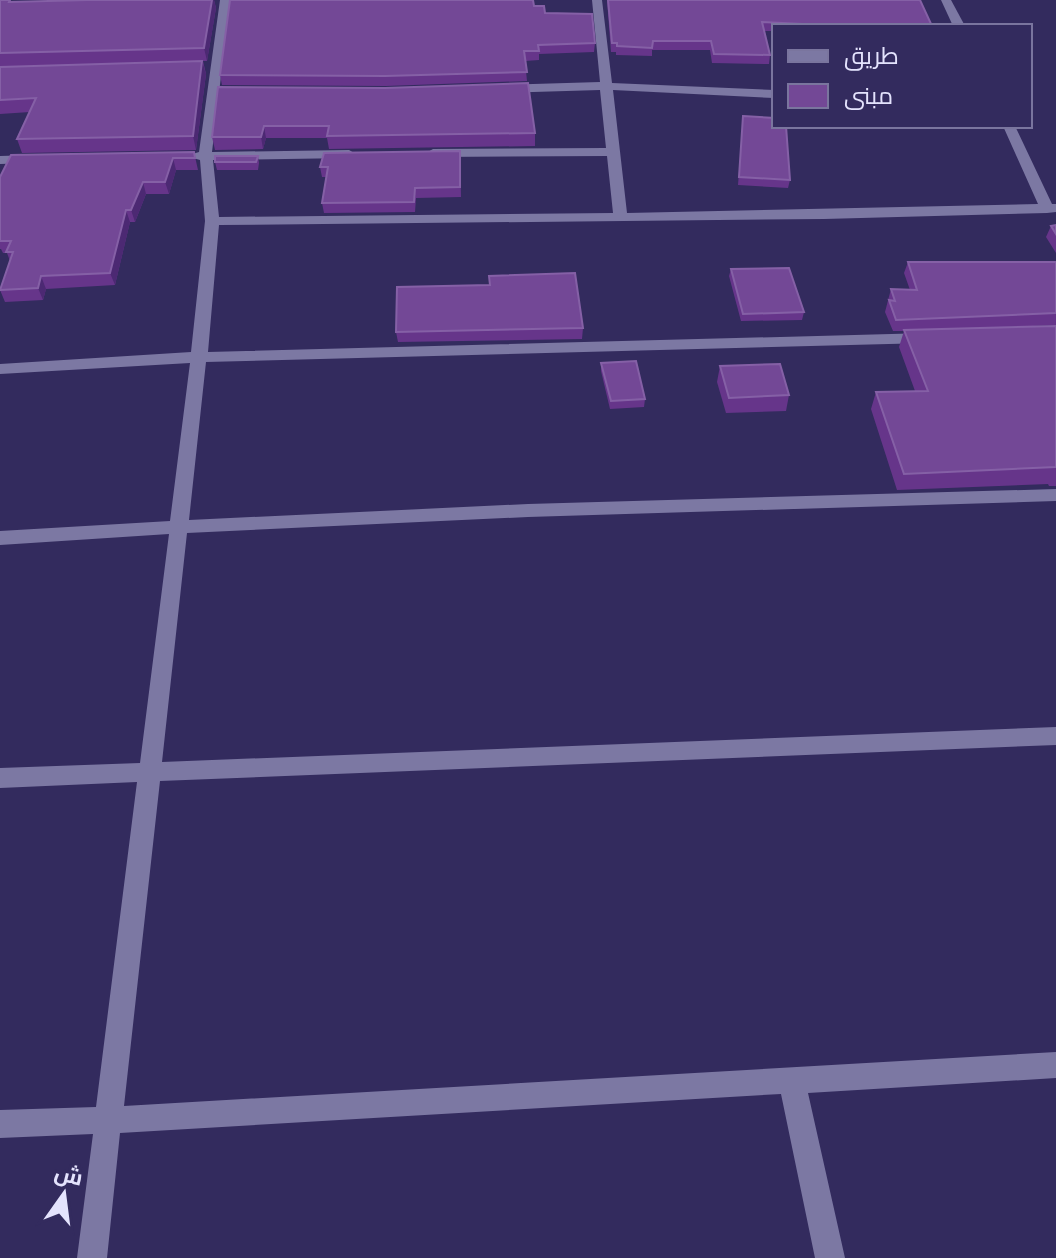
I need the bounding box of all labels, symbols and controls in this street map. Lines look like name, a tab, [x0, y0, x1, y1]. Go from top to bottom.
legend	[772, 24, 1032, 128]
text: طريق	[844, 42, 899, 71]
text: مبنى	[844, 82, 893, 110]
north arrow	[24, 1154, 104, 1234]
text: ش	[52, 1160, 85, 1192]

